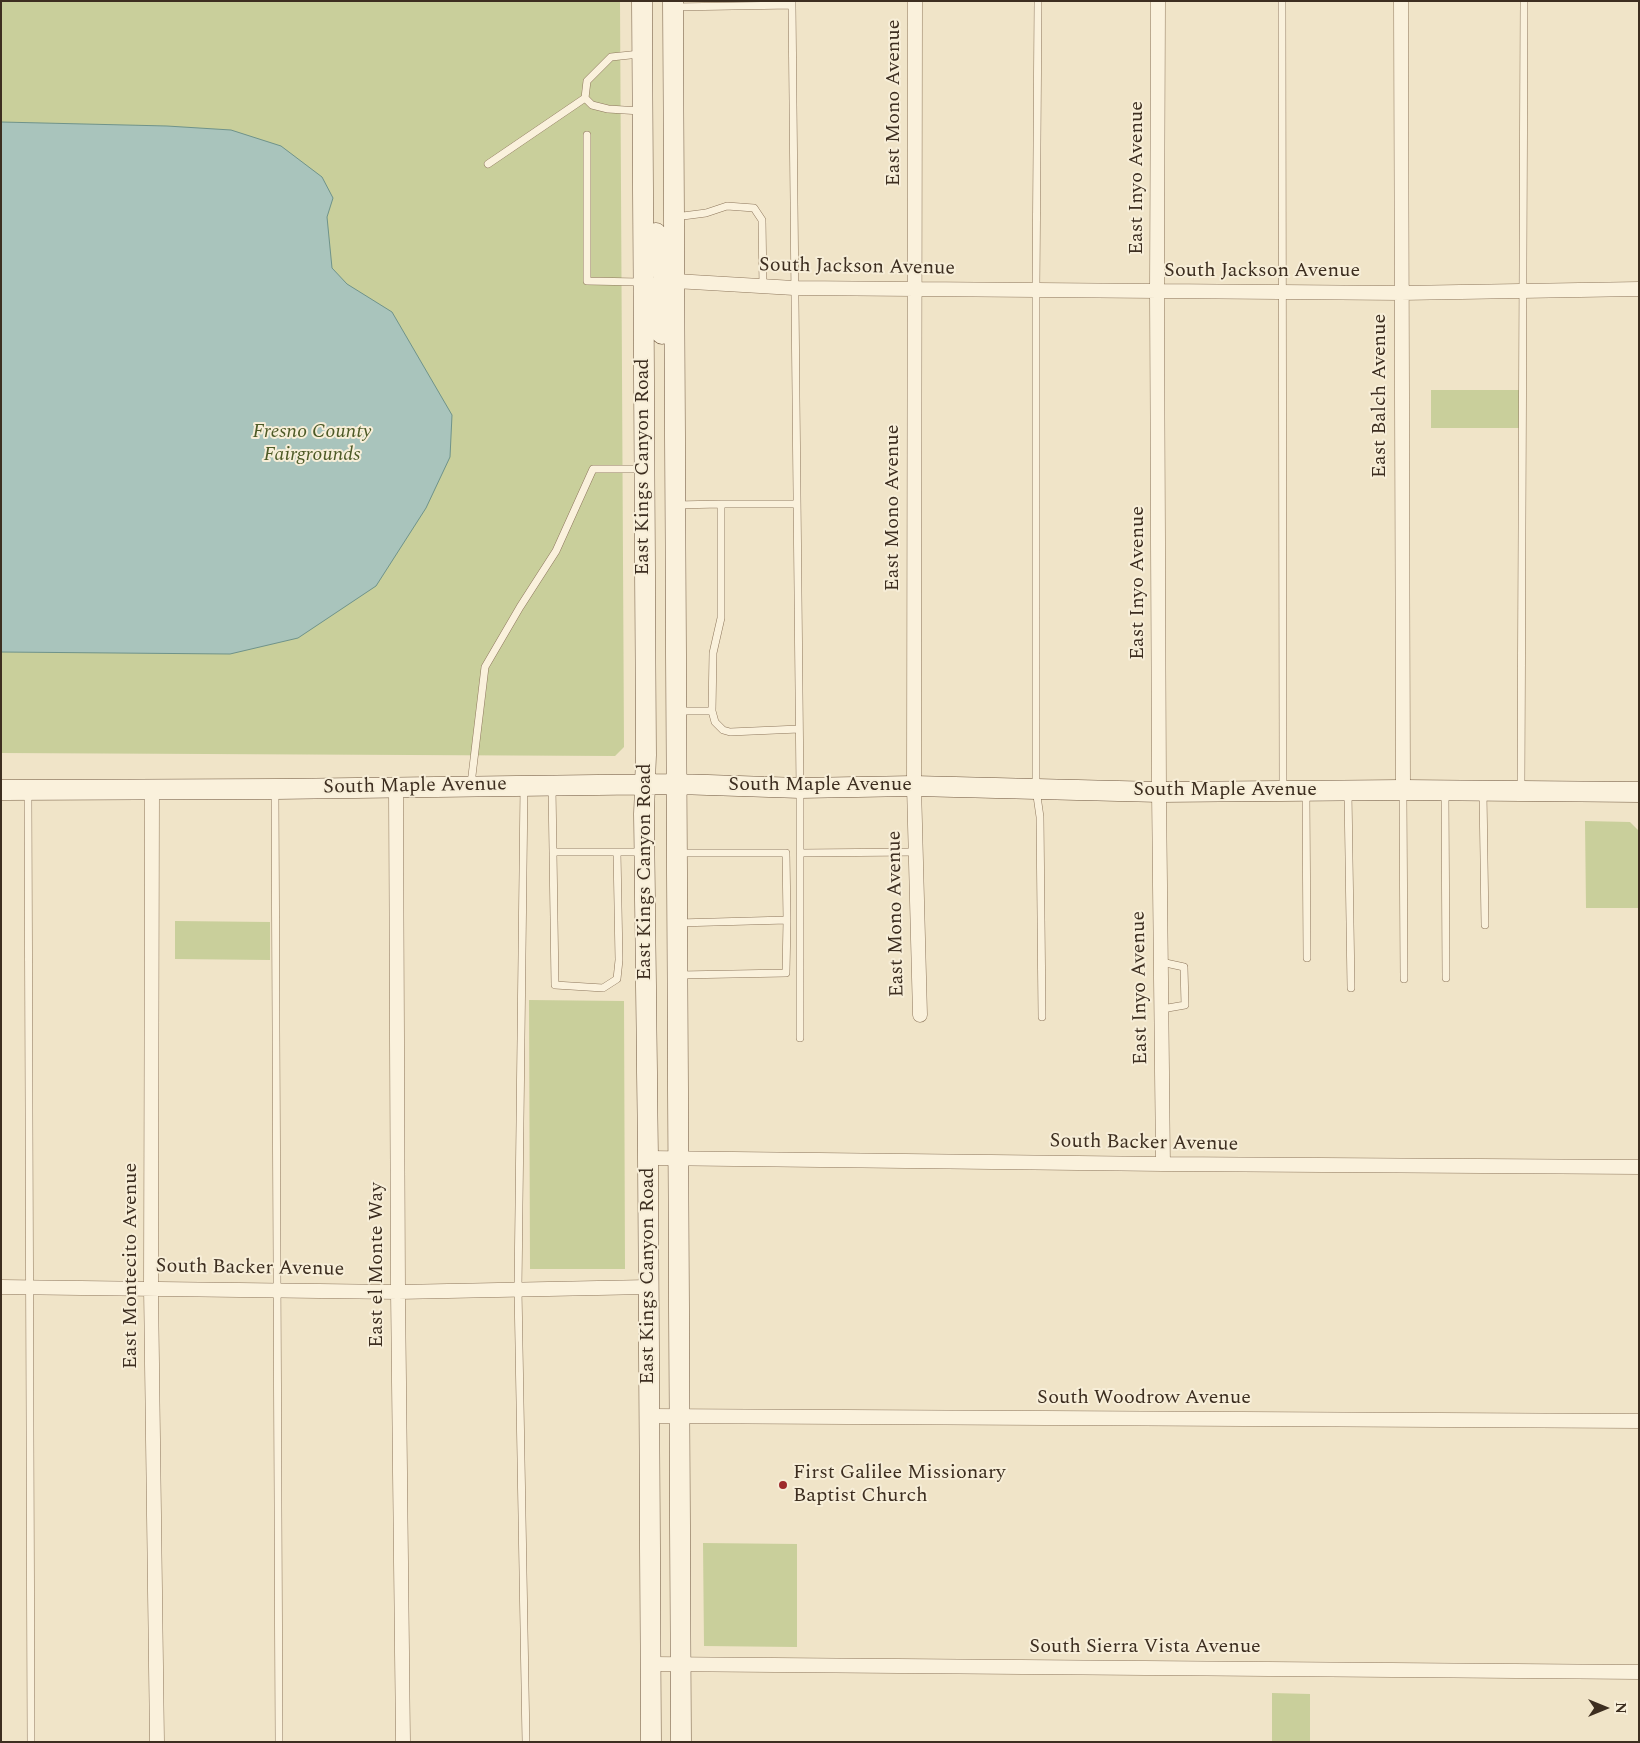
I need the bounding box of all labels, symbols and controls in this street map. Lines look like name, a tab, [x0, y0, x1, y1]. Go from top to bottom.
street label: East Mono Avenue	[883, 20, 907, 186]
street label: East Inyo Avenue	[1126, 101, 1150, 255]
street label: South Jackson Avenue	[759, 254, 955, 282]
street label: South Jackson Avenue	[1164, 260, 1360, 284]
street label: East Balch Avenue	[1369, 314, 1393, 478]
street label: East Kings Canyon Road	[632, 358, 656, 576]
park label: Fresno County Fairgrounds	[252, 421, 372, 468]
street label: East Mono Avenue	[882, 425, 906, 591]
street label: East Inyo Avenue	[1127, 506, 1151, 660]
street label: East Kings Canyon Road	[634, 763, 658, 981]
street label: South Maple Avenue	[323, 773, 507, 801]
street label: South Maple Avenue	[728, 774, 912, 798]
street label: South Maple Avenue	[1133, 779, 1317, 803]
street label: East Mono Avenue	[884, 830, 910, 998]
street label: East Inyo Avenue	[1128, 911, 1154, 1065]
street label: South Backer Avenue	[1049, 1130, 1239, 1158]
street label: East Montecito Avenue	[120, 1163, 144, 1369]
street label: East Kings Canyon Road	[637, 1167, 661, 1385]
street label: East el Monte Way	[366, 1182, 390, 1348]
street label: South Backer Avenue	[155, 1255, 345, 1283]
street label: South Woodrow Avenue	[1037, 1387, 1251, 1411]
place label: First Galilee Missionary Baptist Church	[793, 1462, 1006, 1509]
marker: First Galilee Missionary Baptist Church	[777, 1479, 789, 1491]
street label: South Sierra Vista Avenue	[1029, 1636, 1261, 1660]
north arrow	[1580, 1683, 1630, 1733]
text: N	[1610, 1702, 1631, 1714]

